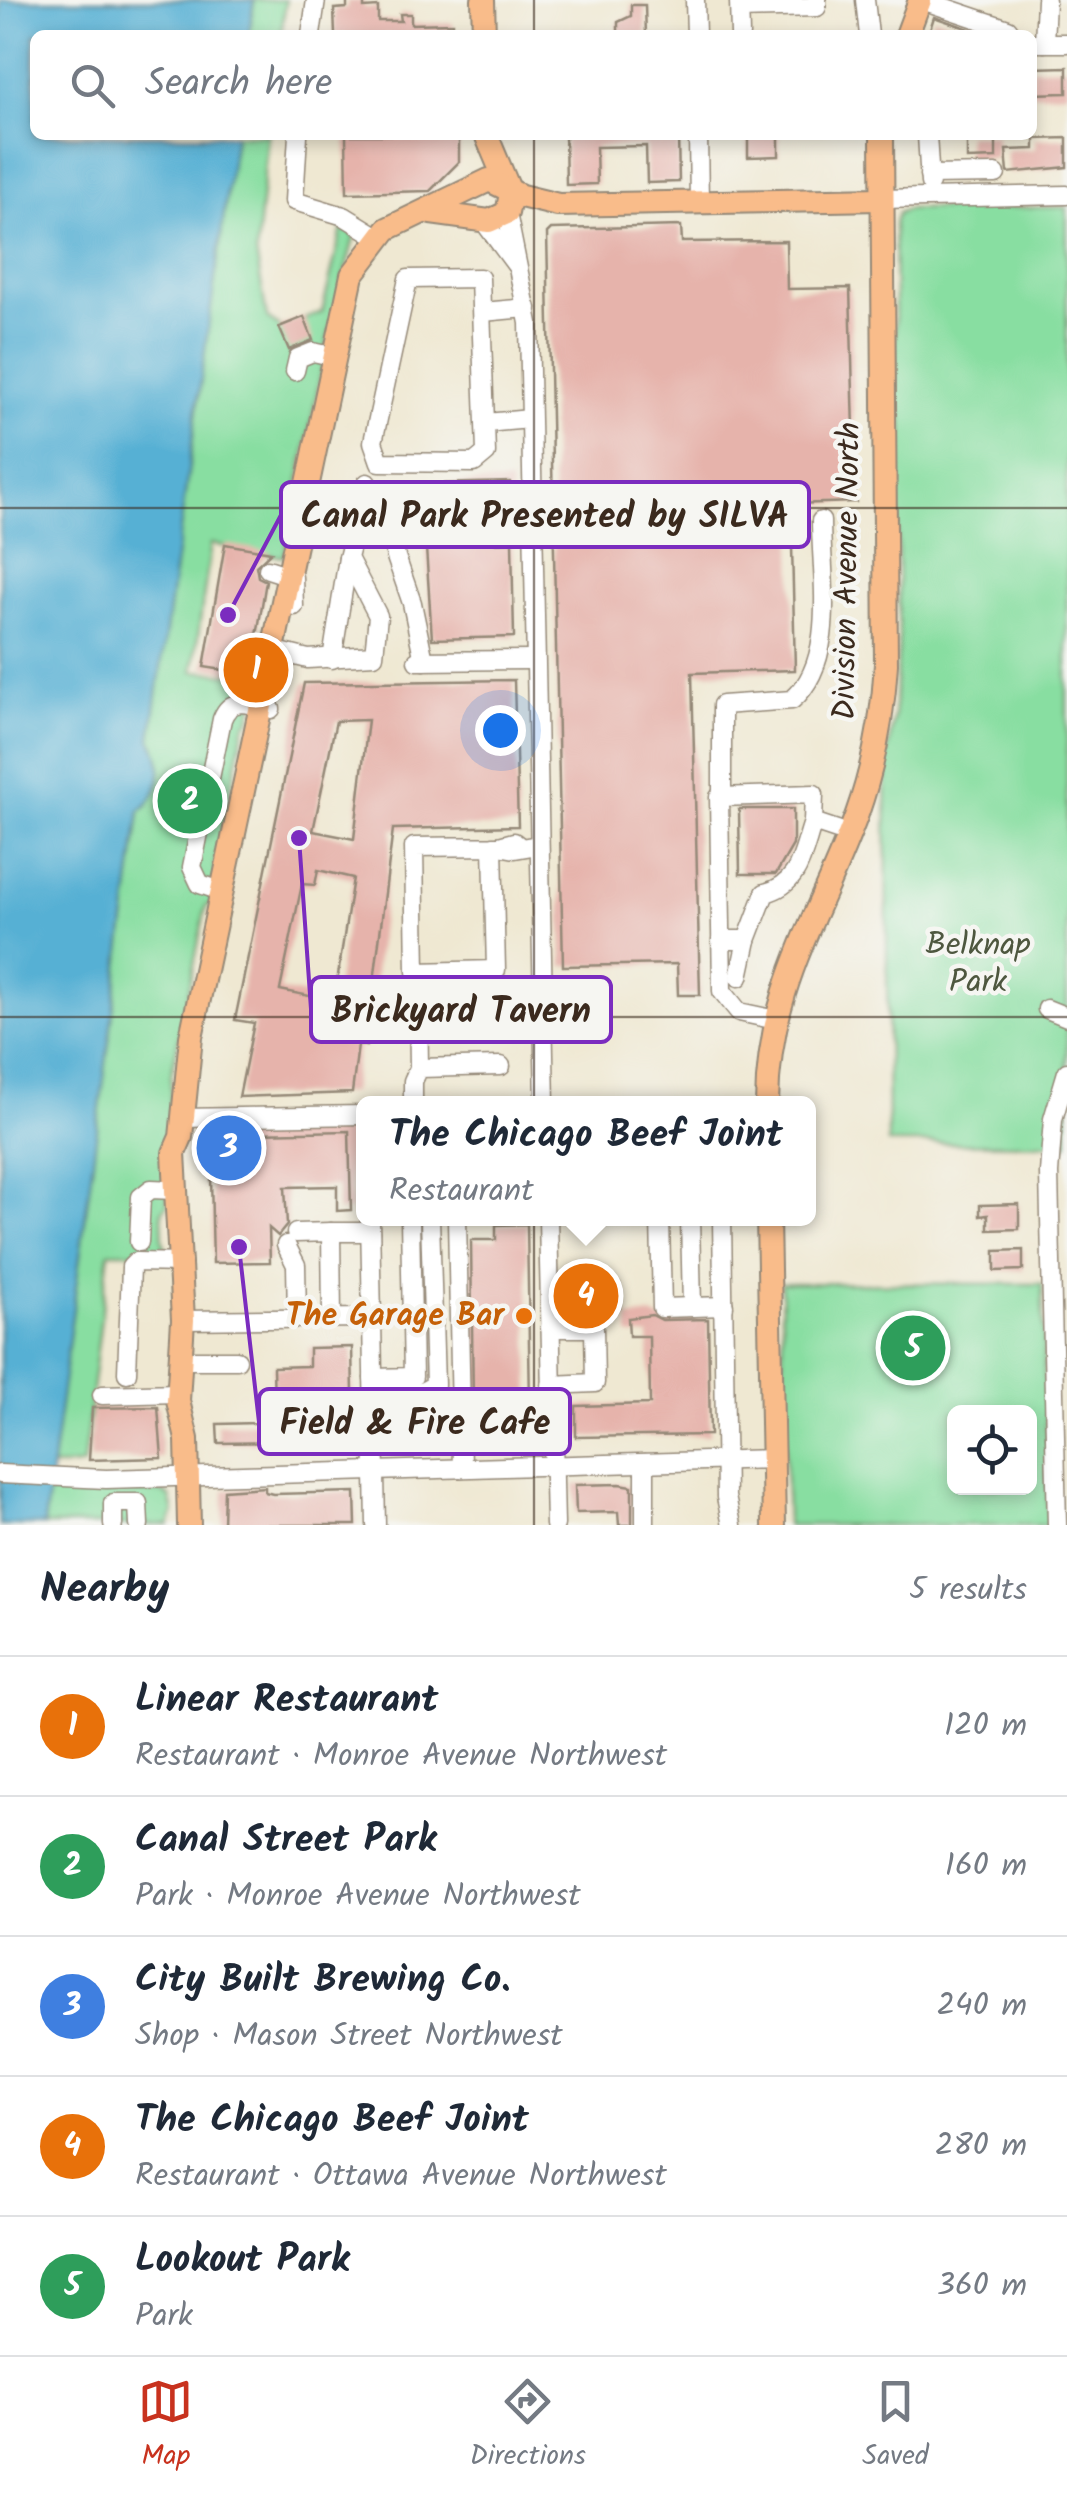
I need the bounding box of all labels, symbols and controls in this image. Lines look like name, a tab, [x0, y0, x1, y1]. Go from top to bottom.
search box	[30, 30, 1037, 140]
text: Search here	[145, 55, 332, 115]
icon: search	[65, 58, 120, 113]
street label: Division Avenue North	[820, 421, 876, 721]
callout: Canal Park Presented by SILVA	[281, 482, 809, 547]
text: Canal Park Presented by SILVA	[301, 490, 789, 546]
pin: 1	[224, 632, 288, 708]
your location	[475, 705, 526, 756]
pin: 2	[158, 764, 222, 838]
park label: Belknap Park	[926, 920, 1031, 1008]
callout: Brickyard Tavern	[311, 977, 611, 1042]
text: Brickyard Tavern	[331, 985, 591, 1041]
popup	[356, 1096, 816, 1226]
text: The Chicago Beef Joint	[389, 1106, 783, 1166]
pin: 3	[196, 1110, 262, 1186]
text: Restaurant	[389, 1166, 534, 1217]
pin: 4	[554, 1258, 618, 1334]
place label: The Garage Bar	[286, 1291, 505, 1342]
marker: The Garage Bar	[513, 1305, 535, 1327]
pin: 5	[880, 1310, 946, 1386]
callout: Field & Fire Cafe	[259, 1389, 570, 1454]
text: Field & Fire Cafe	[280, 1397, 550, 1453]
map controls	[947, 1405, 1037, 1495]
button: locate	[947, 1405, 1037, 1495]
text: Nearby	[40, 1557, 169, 1624]
text: 5 results	[909, 1565, 1027, 1616]
text: Linear Restaurant	[135, 1671, 438, 1731]
text: 1	[68, 1701, 77, 1752]
text: 120 m	[944, 1701, 1027, 1752]
text: Restaurant · Monroe Avenue Northwest	[135, 1731, 667, 1782]
text: Canal Street Park	[135, 1811, 436, 1871]
text: 2	[63, 1841, 82, 1892]
text: 160 m	[945, 1841, 1027, 1892]
text: Park · Monroe Avenue Northwest	[135, 1871, 581, 1922]
text: City Built Brewing Co.	[135, 1951, 510, 2011]
text: 3	[64, 1981, 81, 2032]
text: 240 m	[936, 1981, 1027, 2032]
text: Shop · Mason Street Northwest	[135, 2011, 563, 2062]
text: The Chicago Beef Joint	[135, 2091, 529, 2151]
text: 4	[64, 2121, 81, 2172]
text: 280 m	[935, 2121, 1027, 2172]
text: Restaurant · Ottawa Avenue Northwest	[135, 2151, 667, 2202]
text: Lookout Park	[135, 2231, 349, 2291]
text: 5	[64, 2261, 81, 2312]
text: 360 m	[937, 2261, 1027, 2312]
text: Park	[135, 2291, 193, 2342]
tab: Map	[138, 2374, 193, 2479]
tab: Directions	[470, 2374, 586, 2479]
tab: Saved	[862, 2374, 929, 2479]

